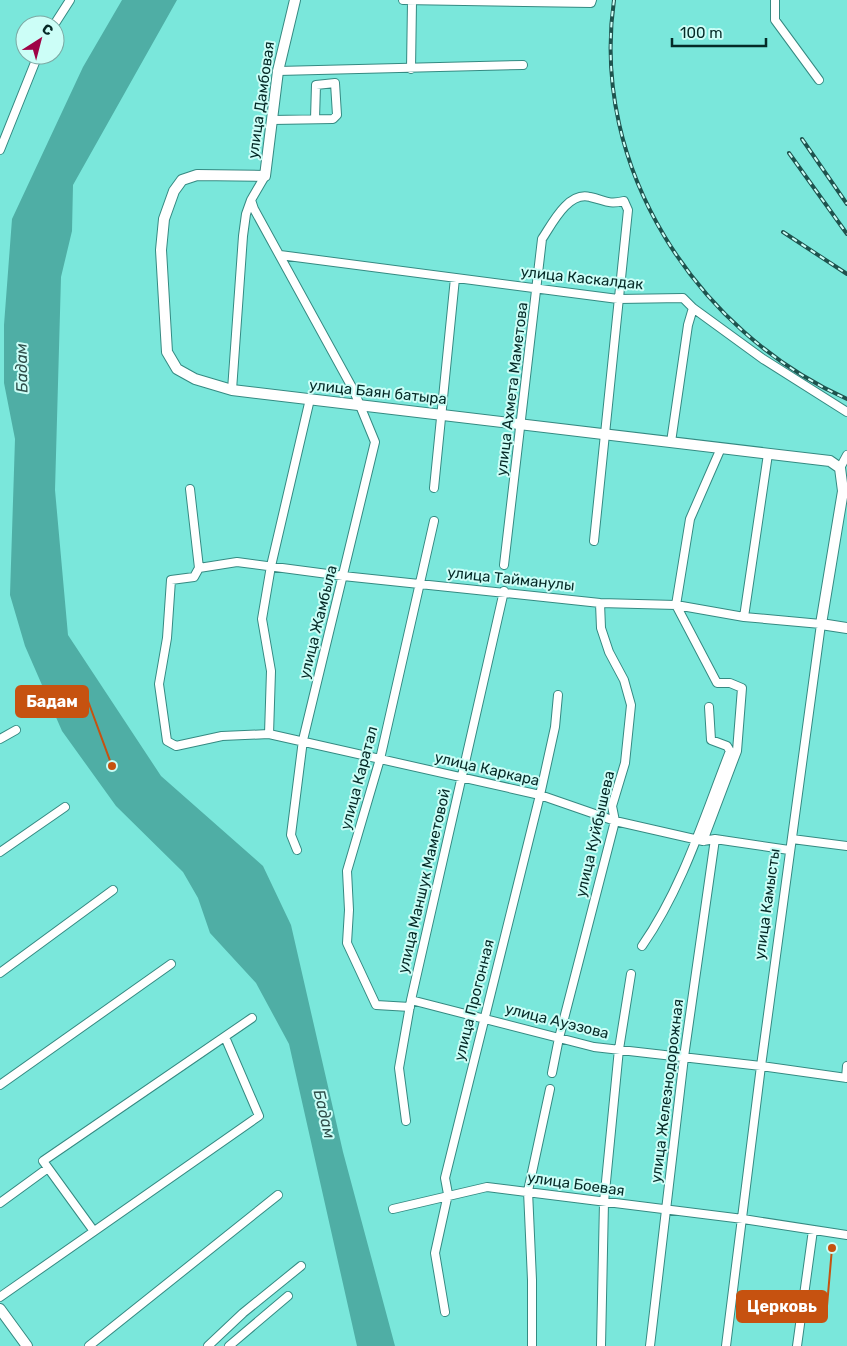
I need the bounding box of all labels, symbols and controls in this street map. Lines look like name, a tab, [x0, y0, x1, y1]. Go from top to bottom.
north arrow	[15, 15, 65, 65]
scale bar	[672, 15, 766, 47]
text: С	[38, 20, 56, 40]
text: 100 m	[680, 24, 722, 42]
street label: улица Дамбовая	[244, 40, 278, 160]
street label: улица Каскалдак	[520, 263, 644, 293]
street label: улица Ахмета Маметова	[492, 301, 532, 477]
water label: Бадам	[12, 343, 31, 393]
street label: улица Баян батыра	[308, 376, 448, 408]
street label: улица Жамбыла	[295, 563, 341, 681]
street label: улица Тайманулы	[447, 563, 575, 595]
callout: Бадам	[16, 686, 88, 717]
text: Бадам	[26, 692, 78, 711]
street label: улица Каратал	[337, 724, 381, 832]
street label: улица Каркара	[433, 748, 541, 790]
street label: улица Куйбышева	[572, 769, 618, 899]
street label: улица Маншук Маметовой	[394, 787, 454, 975]
street label: улица Камысты	[750, 847, 784, 961]
street label: улица Прогонная	[450, 937, 498, 1063]
street label: улица Железнодорожная	[647, 998, 687, 1184]
street label: улица Ауэзова	[503, 999, 611, 1043]
water label: Бадам	[310, 1088, 339, 1140]
street label: улица Боевая	[526, 1168, 626, 1200]
callout: Церковь	[737, 1291, 827, 1322]
text: Церковь	[747, 1297, 817, 1316]

